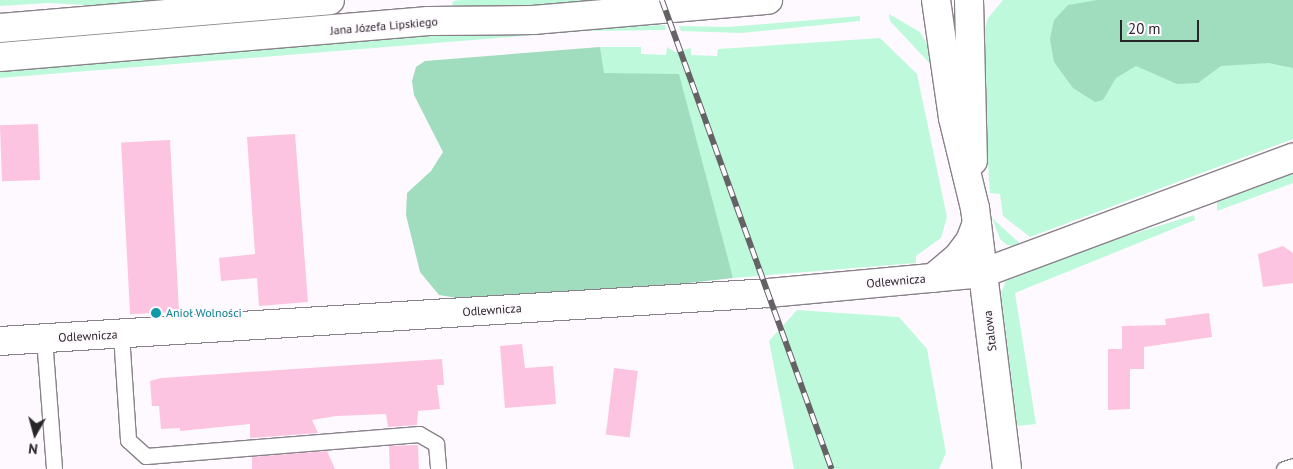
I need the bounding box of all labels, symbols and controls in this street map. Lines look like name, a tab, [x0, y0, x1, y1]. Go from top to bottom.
scale bar	[1123, 10, 1202, 42]
street label: Jana Józefa Lipskiego	[330, 14, 438, 38]
text: 20 m	[1128, 19, 1161, 38]
street label: Odlewnicza	[866, 271, 926, 291]
street label: Odlewnicza	[462, 301, 522, 319]
place label: Anioł Wolności	[166, 306, 242, 320]
marker: Anioł Wolności	[150, 307, 162, 319]
street label: Stalowa	[980, 310, 1000, 352]
street label: Odlewnicza	[58, 327, 118, 345]
north arrow	[10, 409, 60, 459]
text: N	[28, 439, 39, 458]

